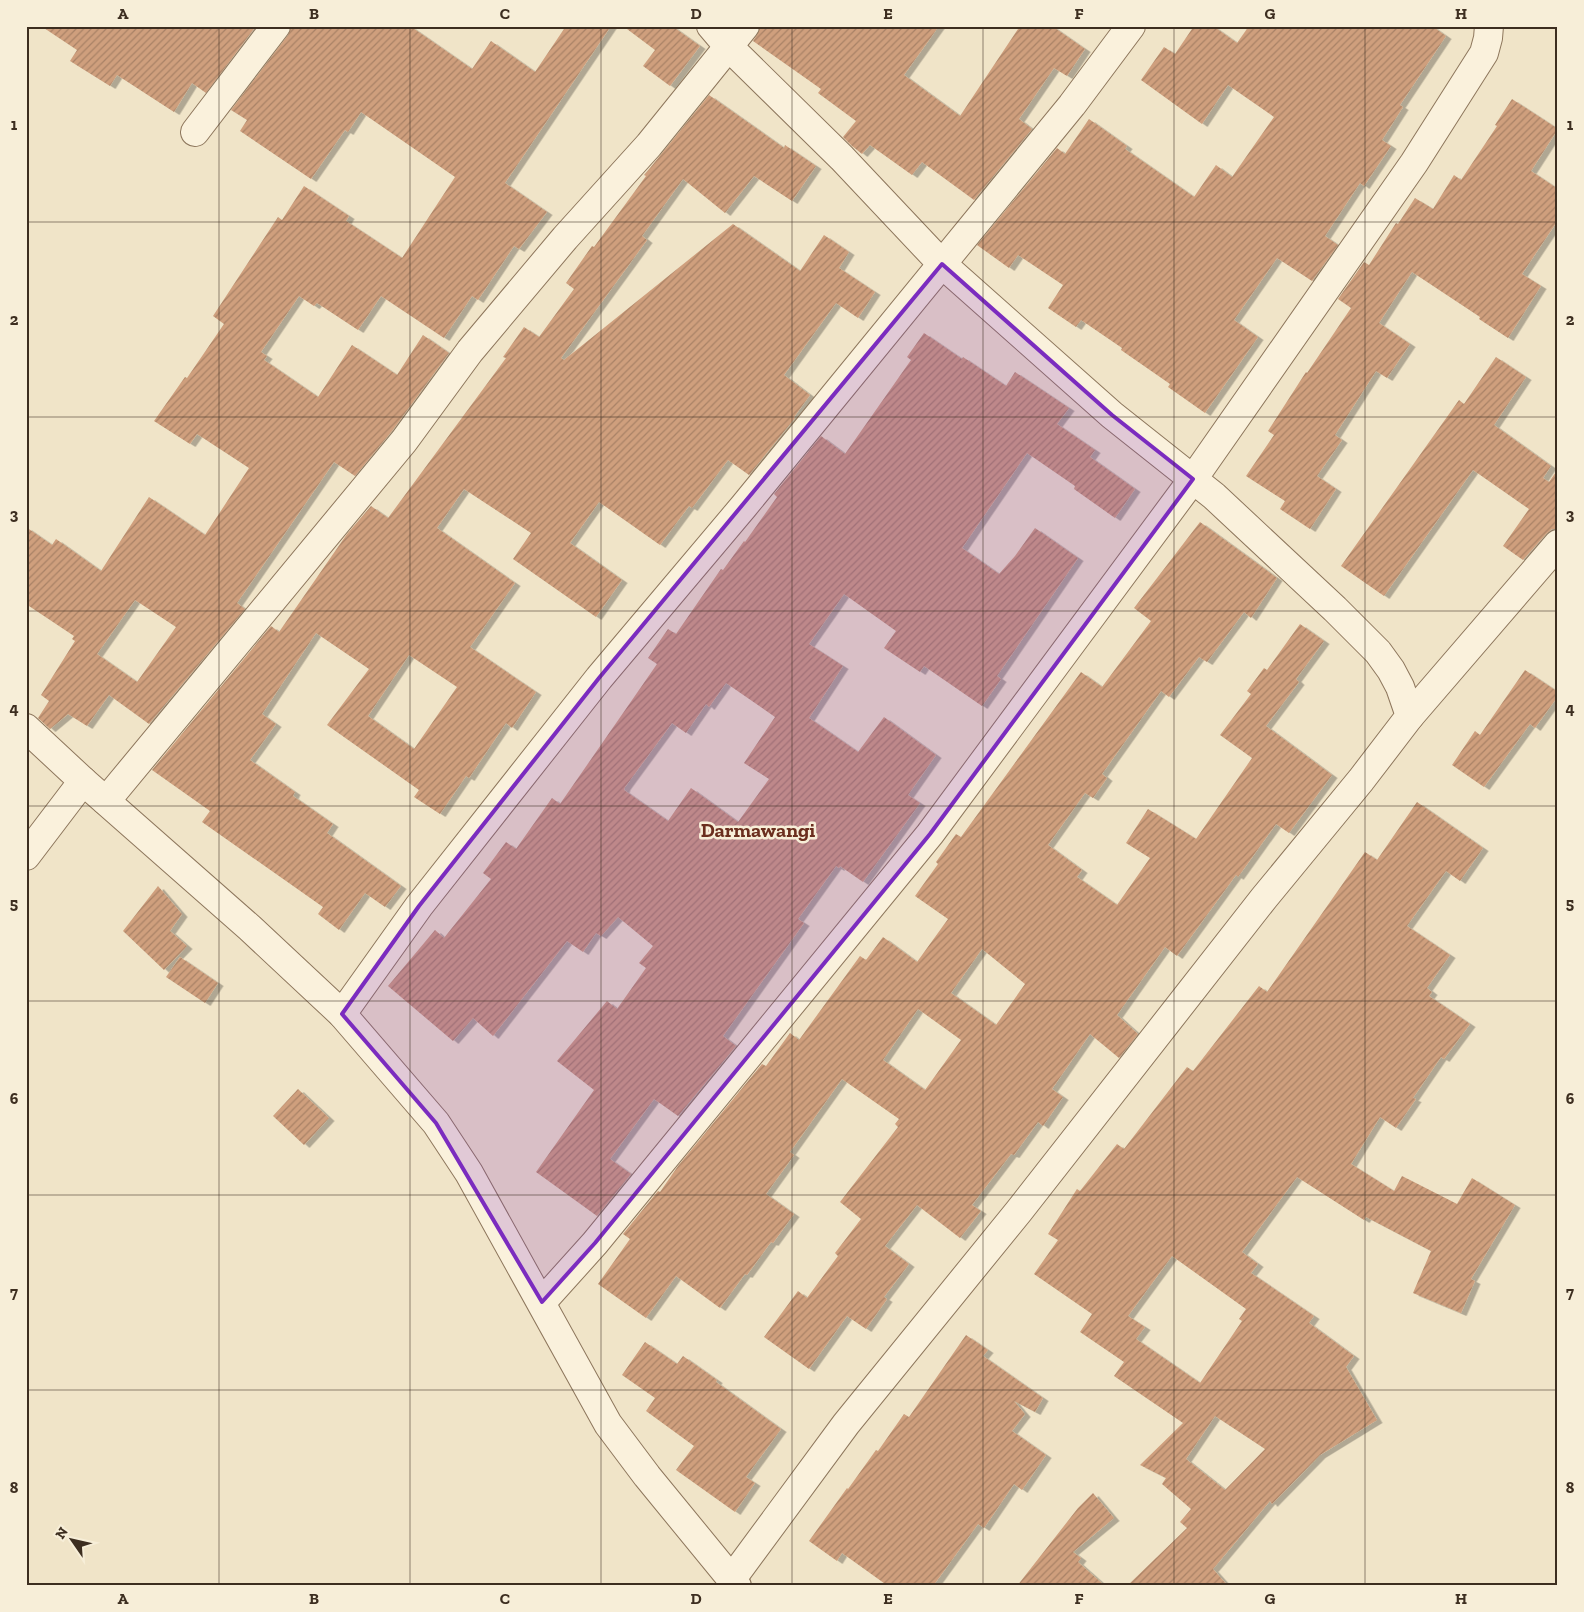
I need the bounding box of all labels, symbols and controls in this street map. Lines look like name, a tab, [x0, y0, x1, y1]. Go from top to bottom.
text: A	[118, 4, 129, 23]
text: B	[309, 4, 319, 23]
text: C	[500, 4, 510, 23]
text: D	[690, 4, 702, 23]
text: E	[883, 4, 893, 23]
text: F	[1074, 4, 1084, 23]
text: G	[1265, 4, 1276, 23]
text: H	[1455, 4, 1467, 23]
text: 1	[11, 115, 18, 134]
text: 1	[1567, 115, 1574, 134]
text: 2	[10, 310, 19, 329]
text: 2	[1566, 310, 1575, 329]
text: 3	[10, 505, 19, 524]
text: 3	[1566, 505, 1575, 524]
text: 4	[9, 699, 19, 718]
text: 4	[1565, 699, 1575, 718]
district label: Darmawangi	[701, 818, 815, 842]
text: 5	[10, 894, 18, 913]
text: 5	[1566, 894, 1574, 913]
text: 6	[10, 1089, 19, 1108]
text: 6	[1566, 1089, 1575, 1108]
text: 7	[10, 1283, 18, 1302]
text: 7	[1566, 1283, 1574, 1302]
text: 8	[10, 1478, 19, 1497]
text: 8	[1566, 1478, 1575, 1497]
north arrow	[48, 1514, 98, 1564]
text: N	[52, 1524, 72, 1542]
text: A	[118, 1589, 129, 1608]
text: B	[309, 1589, 319, 1608]
text: C	[500, 1589, 510, 1608]
text: D	[690, 1589, 702, 1608]
text: E	[883, 1589, 893, 1608]
text: F	[1074, 1589, 1084, 1608]
text: G	[1265, 1589, 1276, 1608]
text: H	[1455, 1589, 1467, 1608]

